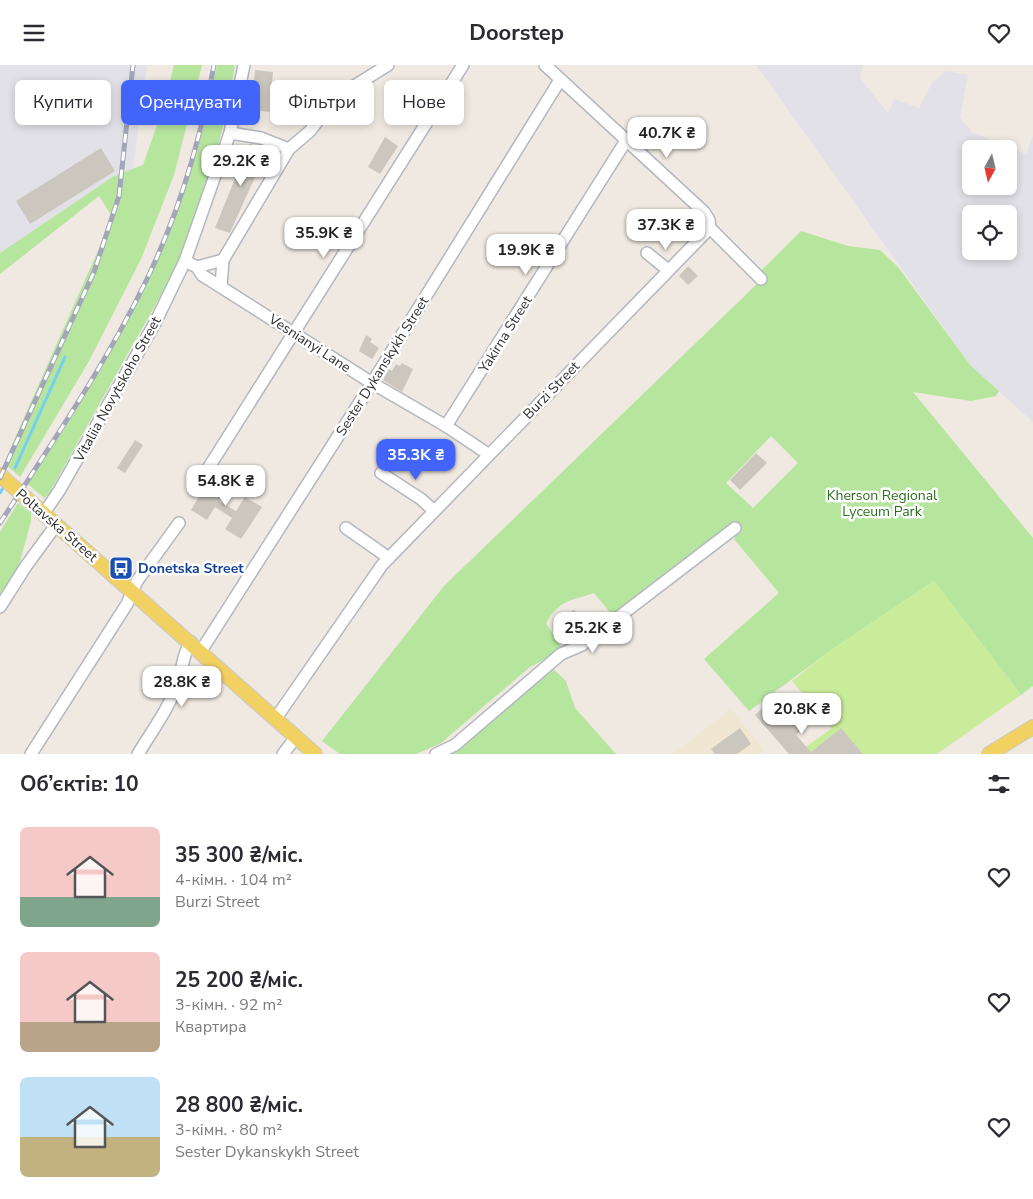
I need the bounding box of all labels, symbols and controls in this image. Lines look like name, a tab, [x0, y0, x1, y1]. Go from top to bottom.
text: Doorstep	[469, 18, 564, 48]
icon: menu	[20, 19, 48, 47]
icon: heart	[985, 19, 1013, 47]
chip: Купити	[15, 80, 111, 125]
chip: Орендувати	[121, 80, 260, 125]
chip: Фільтри	[270, 80, 374, 125]
chip: Нове	[384, 80, 464, 125]
pin: 40.7K ₴	[621, 117, 713, 159]
text: 40.7K ₴	[638, 122, 696, 144]
north arrow	[962, 140, 1018, 195]
map controls	[962, 140, 1017, 260]
pin: 29.2K ₴	[195, 145, 287, 187]
text: 29.2K ₴	[212, 150, 270, 172]
button: locate	[962, 205, 1017, 260]
pin: 37.3K ₴	[620, 209, 712, 251]
text: 37.3K ₴	[637, 214, 695, 236]
pin: 35.9K ₴	[278, 217, 370, 259]
text: 35.9K ₴	[295, 222, 353, 244]
pin: 19.9K ₴	[480, 233, 572, 276]
text: 19.9K ₴	[497, 239, 555, 261]
street label: Yakirna Street	[474, 292, 537, 377]
street label: Sester Dykanskykh Street	[332, 293, 433, 440]
street label: Vesnianyi Lane	[264, 309, 354, 377]
street label: Vitaliia Novytskoho Street	[69, 313, 165, 466]
street label: Burzi Street	[519, 357, 584, 424]
pin: 35.3K ₴	[370, 439, 462, 481]
text: 35.3K ₴	[387, 444, 445, 466]
pin: 54.8K ₴	[180, 465, 272, 507]
text: 54.8K ₴	[197, 470, 255, 492]
street label: Poltavska Street	[12, 485, 102, 566]
park label: Kherson Regional Lyceum Park	[827, 486, 938, 521]
bus stop icon: Donetska Street	[108, 555, 134, 581]
place label: Donetska Street	[138, 559, 244, 578]
pin: 25.2K ₴	[547, 611, 639, 654]
text: 25.2K ₴	[564, 617, 622, 639]
pin: 28.8K ₴	[136, 665, 228, 708]
text: 28.8K ₴	[153, 671, 211, 693]
pin: 20.8K ₴	[756, 693, 848, 735]
text: 20.8K ₴	[773, 698, 831, 720]
text: Об’єктів: 10	[20, 770, 139, 798]
icon: filters	[985, 770, 1013, 798]
text: 35 300 ₴/міс.	[175, 841, 303, 869]
icon: home	[60, 847, 120, 907]
icon: heart	[985, 863, 1013, 891]
text: 4-кімн. · 104 m²	[175, 869, 292, 891]
text: Burzi Street	[175, 891, 259, 913]
text: 25 200 ₴/міс.	[175, 966, 303, 994]
icon: home	[60, 972, 120, 1032]
icon: heart	[985, 988, 1013, 1016]
text: 3-кімн. · 92 m²	[175, 994, 282, 1016]
text: Квартира	[175, 1016, 247, 1038]
text: 28 800 ₴/міс.	[175, 1091, 303, 1119]
icon: home	[60, 1097, 120, 1157]
icon: heart	[985, 1113, 1013, 1141]
text: 3-кімн. · 80 m²	[175, 1119, 282, 1141]
text: Sester Dykanskykh Street	[175, 1141, 359, 1163]

